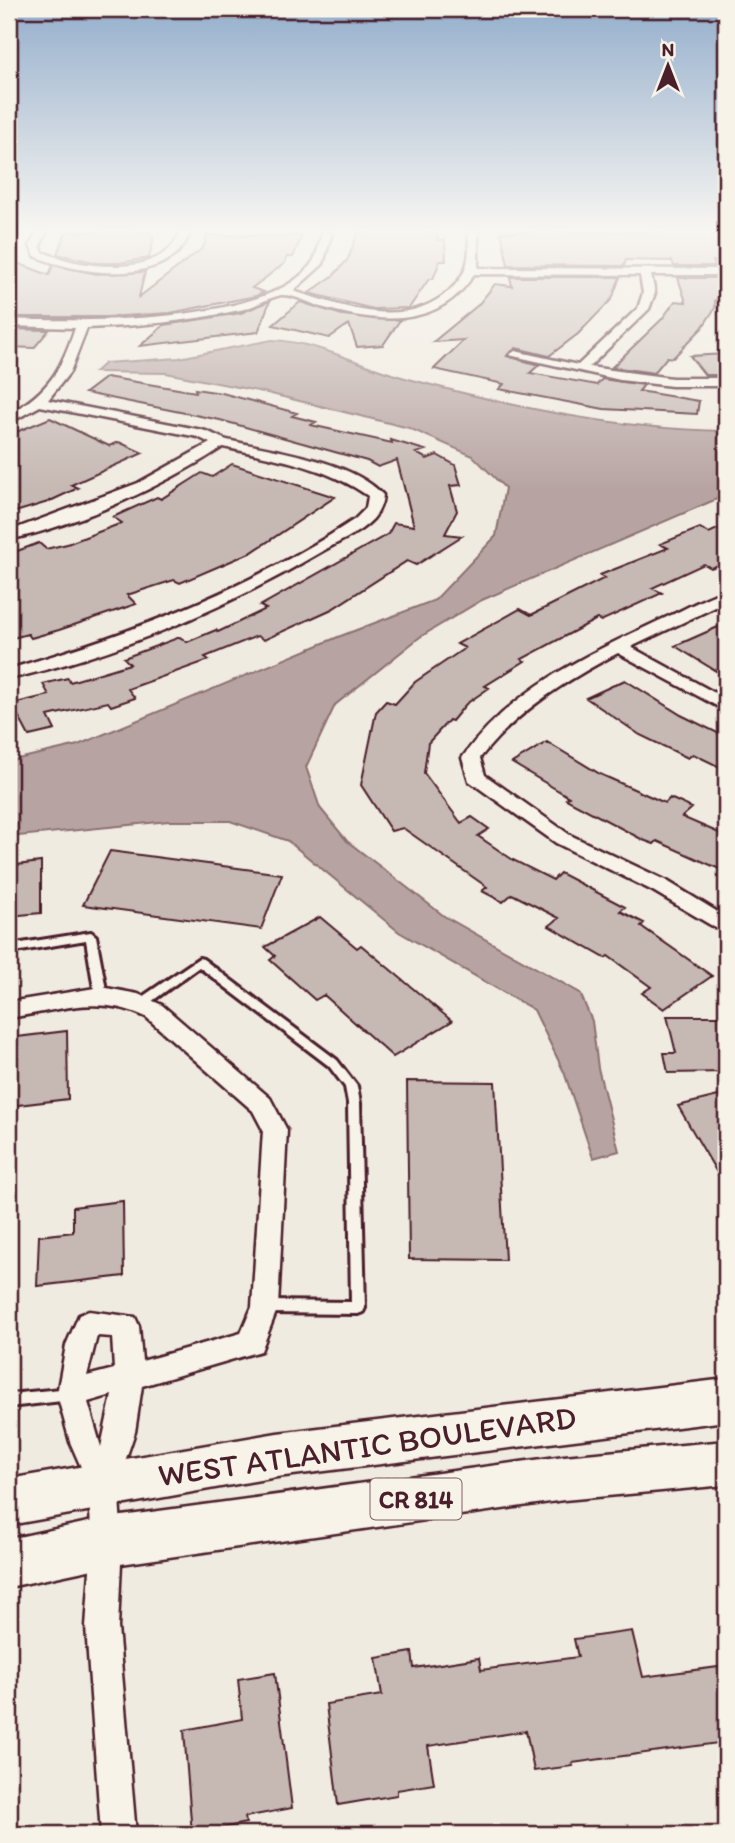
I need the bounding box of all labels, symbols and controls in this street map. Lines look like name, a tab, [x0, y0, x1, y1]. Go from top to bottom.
north arrow	[634, 32, 704, 102]
text: N	[662, 38, 674, 61]
street label: WEST ATLANTIC BOULEVARD	[155, 1398, 579, 1494]
road number: CR 814	[370, 1478, 462, 1520]

